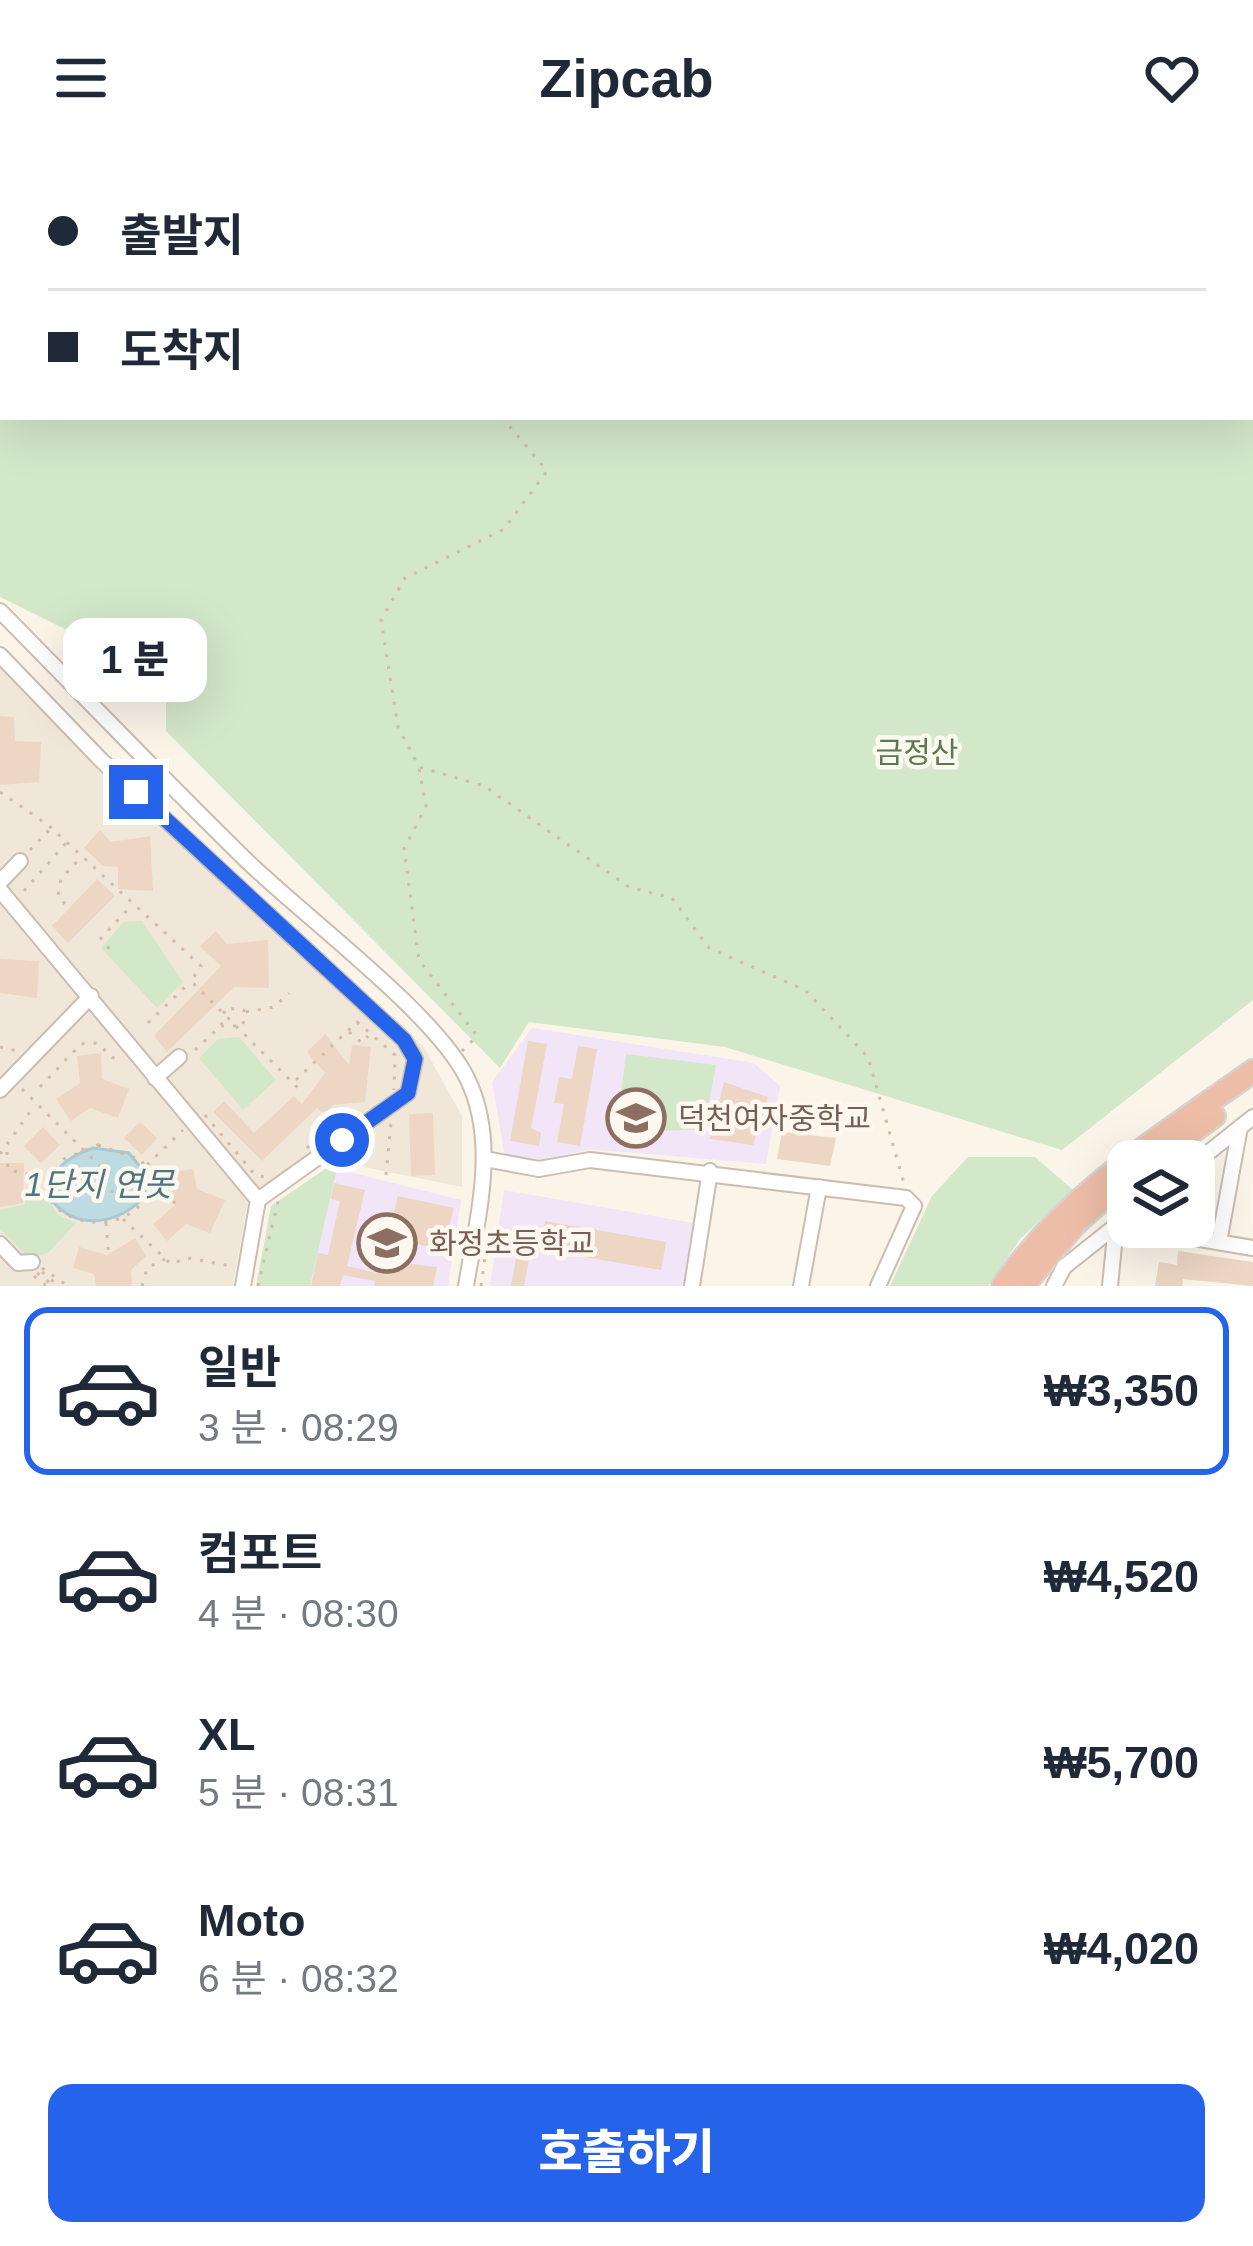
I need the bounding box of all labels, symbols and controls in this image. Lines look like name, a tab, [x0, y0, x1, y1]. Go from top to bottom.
icon: menu	[48, 45, 114, 111]
icon: heart	[1139, 45, 1205, 111]
text: Zipcab	[539, 48, 714, 108]
text: 출발지	[120, 210, 244, 261]
text: 도착지	[120, 325, 244, 376]
callout: 1 분	[64, 618, 208, 702]
text: 1 분	[101, 638, 169, 681]
park label: 금정산	[876, 736, 958, 769]
route end	[109, 765, 163, 819]
school or university icon: 덕천여자중학교	[605, 1087, 667, 1149]
place label: 덕천여자중학교	[678, 1102, 871, 1135]
route start	[315, 1113, 369, 1167]
map controls	[1107, 1140, 1215, 1248]
button: layers	[1107, 1140, 1215, 1248]
water label: 1단지 연못	[25, 1166, 175, 1203]
school or university icon: 화정초등학교	[356, 1212, 418, 1274]
place label: 화정초등학교	[429, 1227, 595, 1260]
icon: car	[54, 1337, 162, 1445]
text: 일반	[198, 1342, 281, 1393]
text: ₩3,350	[1044, 1365, 1199, 1416]
text: 3 분 · 08:29	[198, 1406, 399, 1449]
icon: car	[54, 1523, 162, 1631]
text: 컴포트	[198, 1528, 322, 1579]
text: ₩4,520	[1044, 1551, 1199, 1602]
text: 4 분 · 08:30	[198, 1592, 399, 1635]
icon: car	[54, 1709, 162, 1817]
text: XL	[198, 1709, 256, 1760]
text: ₩5,700	[1044, 1737, 1199, 1788]
text: 5 분 · 08:31	[198, 1771, 399, 1814]
icon: car	[54, 1895, 162, 2003]
text: Moto	[198, 1895, 305, 1946]
text: ₩4,020	[1044, 1923, 1199, 1974]
text: 6 분 · 08:32	[198, 1957, 399, 2000]
button: 호출하기	[48, 2084, 1205, 2222]

